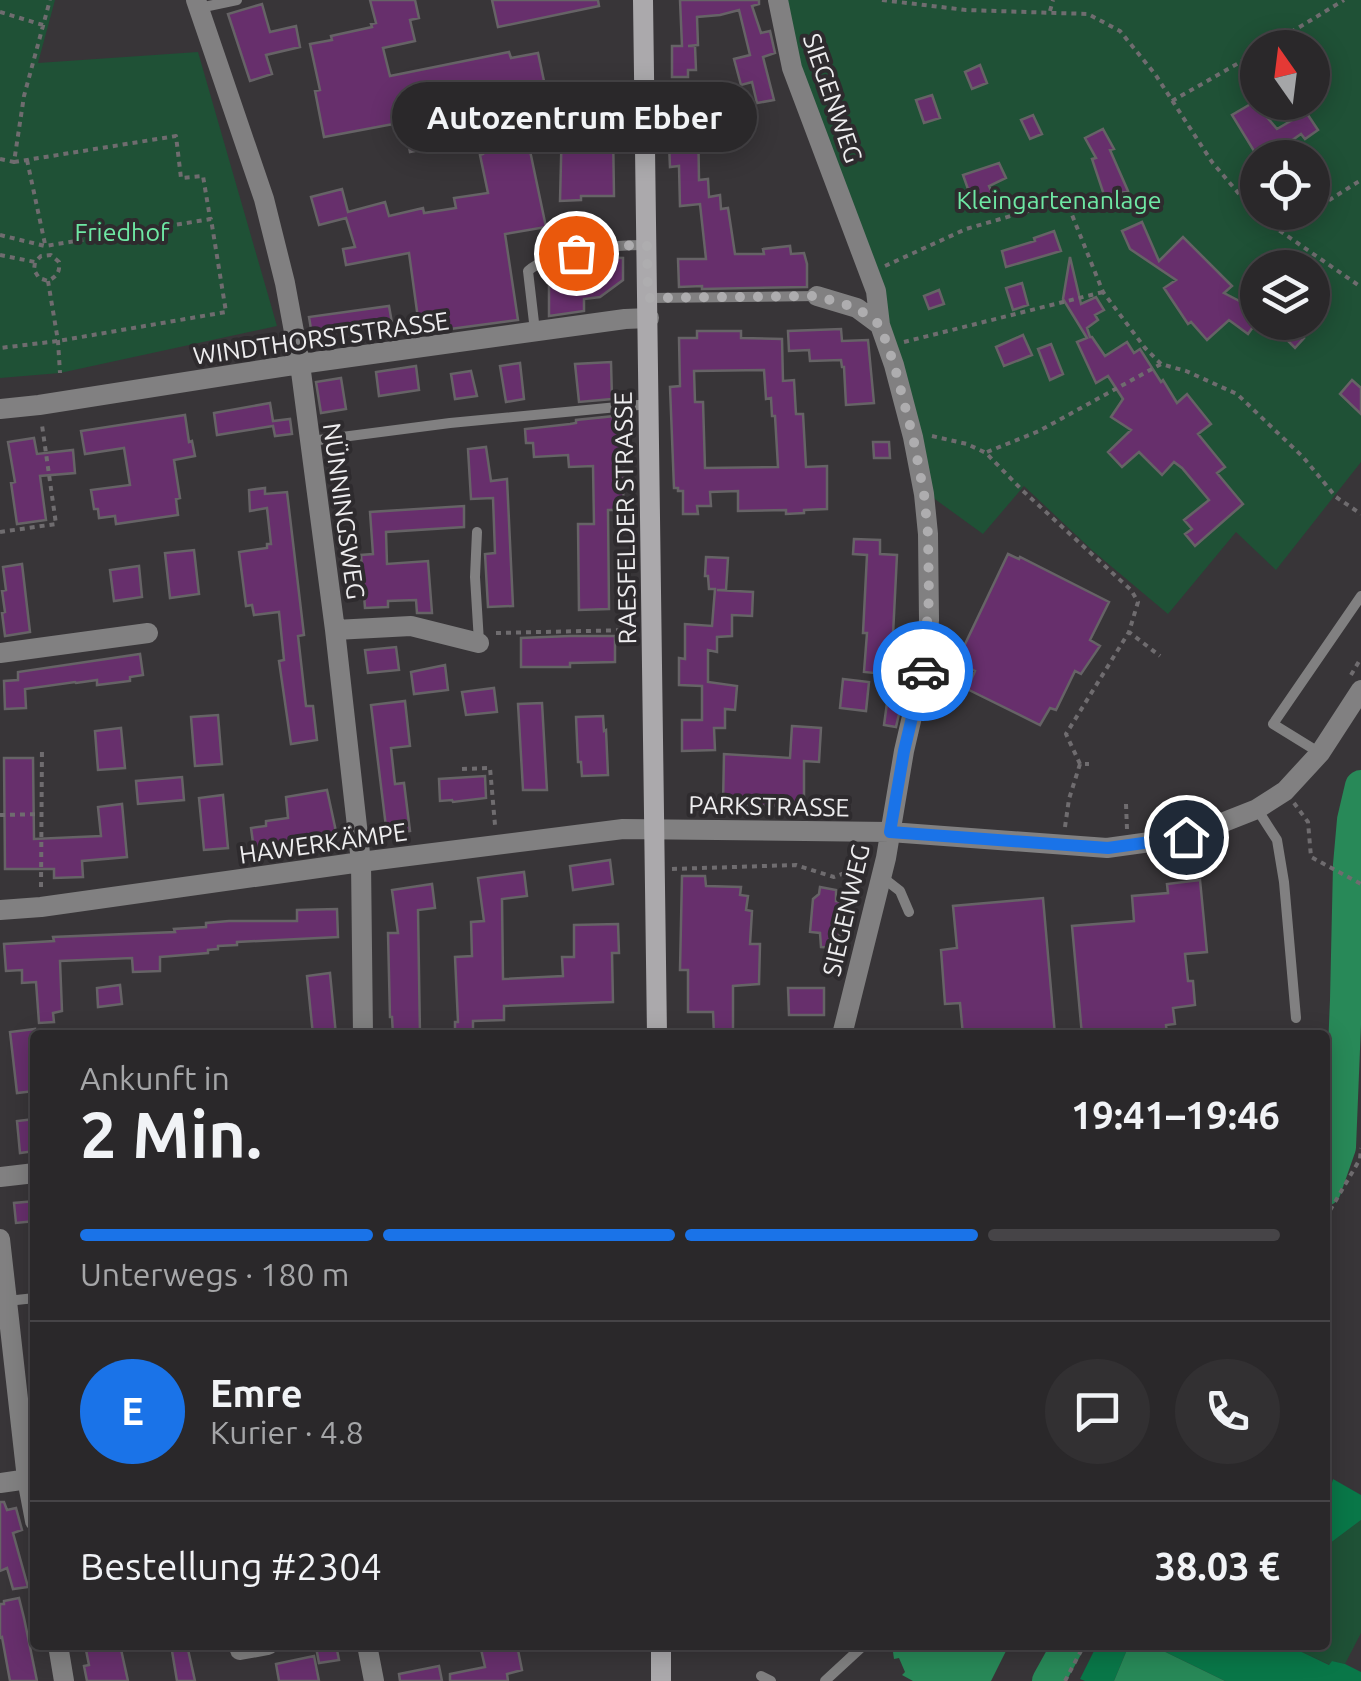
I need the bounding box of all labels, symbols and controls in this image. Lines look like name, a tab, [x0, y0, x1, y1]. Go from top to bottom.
street label: SIEGENWEG	[798, 30, 868, 166]
north arrow	[1240, 30, 1330, 120]
map controls	[1240, 30, 1330, 340]
callout: Autozentrum Ebber	[394, 83, 758, 153]
text: Autozentrum Ebber	[427, 99, 722, 135]
button: locate	[1240, 140, 1330, 230]
park label: Kleingartenanlage	[956, 186, 1162, 214]
pin	[534, 211, 619, 296]
park label: Friedhof	[74, 218, 170, 246]
icon: bag	[549, 226, 604, 281]
button: layers	[1240, 250, 1330, 340]
street label: WINDTHORSTSTRASSE	[191, 306, 451, 370]
street label: RAESFELDER STRASSE	[609, 391, 641, 645]
street label: NÜNNINGSWEG	[318, 421, 370, 601]
courier	[873, 621, 973, 721]
icon: car	[896, 644, 951, 699]
street label: PARKSTRASSE	[688, 791, 850, 821]
pin	[1144, 795, 1229, 880]
icon: home	[1159, 810, 1214, 865]
street label: HAWERKÄMPE	[237, 817, 409, 869]
street label: SIEGENWEG	[817, 841, 875, 979]
text: Ankunft in	[80, 1060, 230, 1096]
text: 19:41–19:46	[1071, 1094, 1280, 1136]
text: 2 Min.	[80, 1097, 262, 1170]
text: Unterwegs · 180 m	[80, 1256, 349, 1292]
button: chat	[1045, 1359, 1150, 1464]
button: phone	[1175, 1359, 1280, 1464]
text: Emre	[210, 1372, 303, 1414]
text: E	[121, 1390, 144, 1432]
text: Kurier · 4.8	[210, 1414, 364, 1450]
text: Bestellung #2304	[80, 1545, 382, 1587]
text: 38.03 €	[1154, 1545, 1280, 1587]

